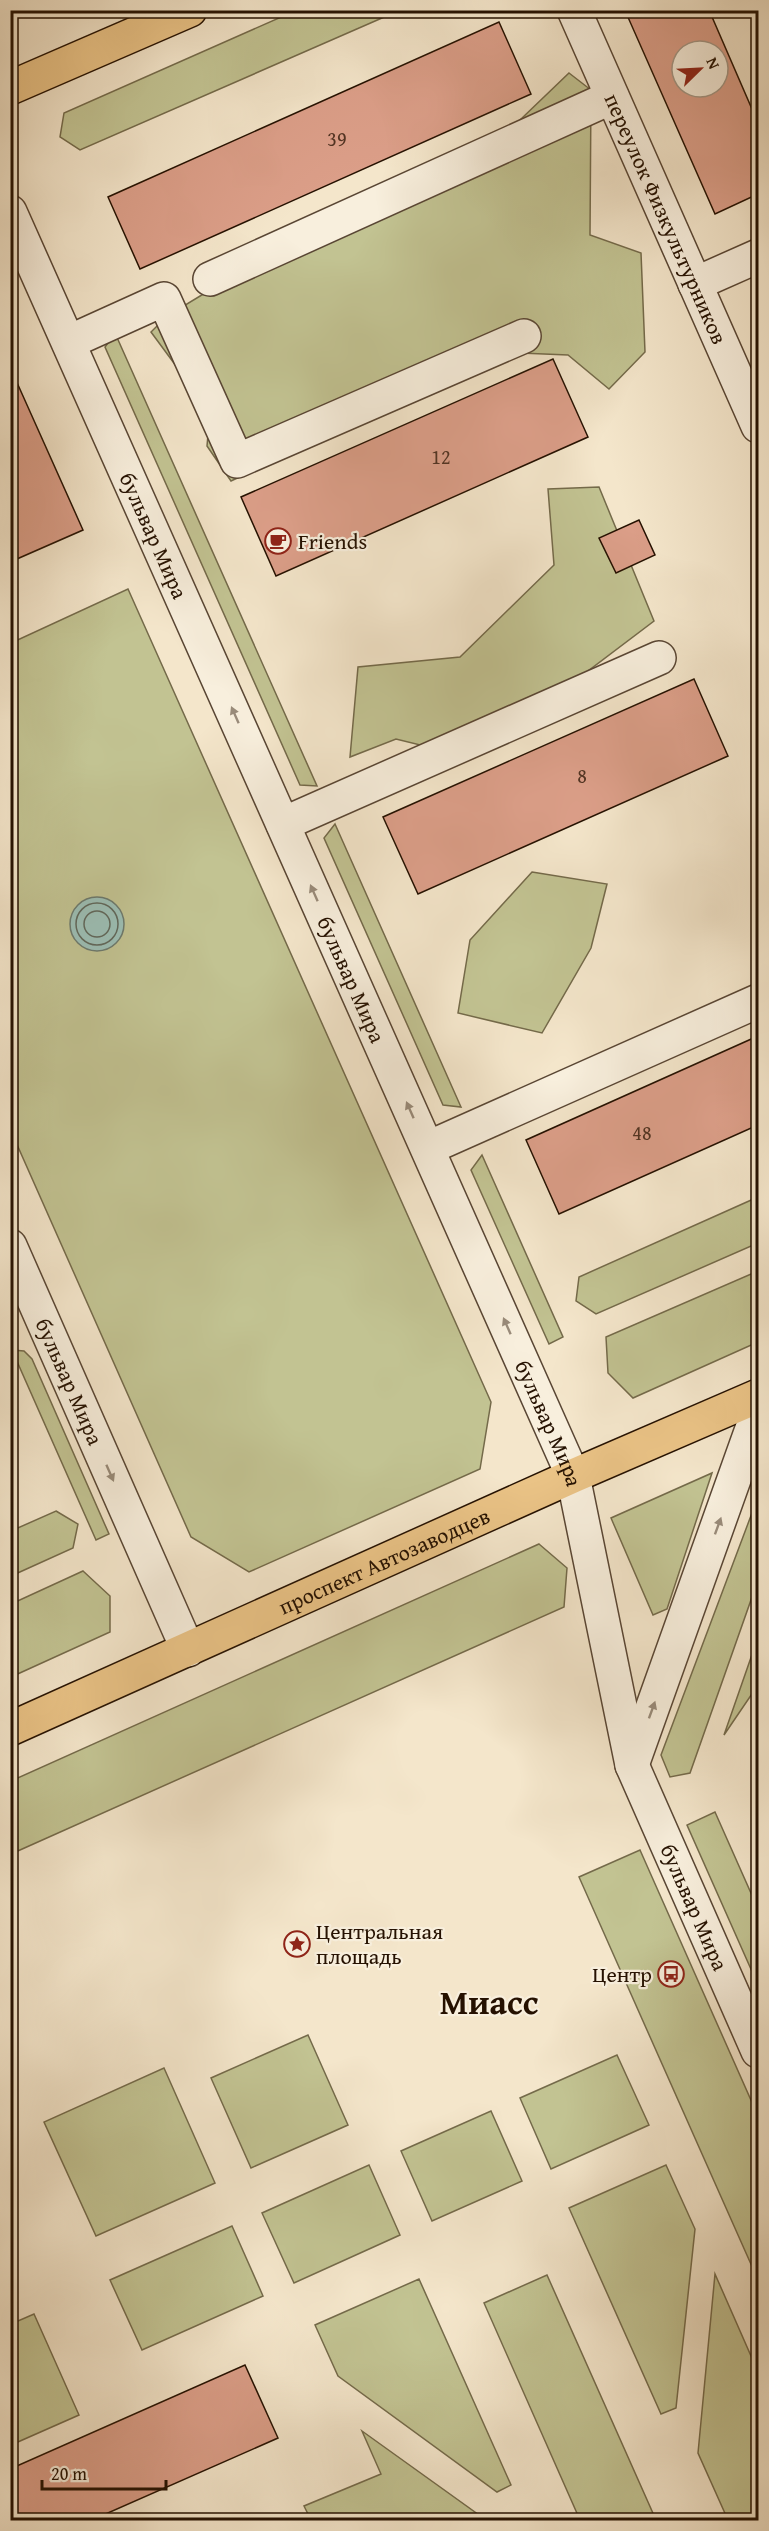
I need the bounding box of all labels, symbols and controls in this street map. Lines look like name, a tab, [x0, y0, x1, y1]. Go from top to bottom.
north arrow	[670, 39, 730, 99]
text: N	[701, 53, 727, 73]
street label: переулок Физкультурников	[597, 88, 736, 349]
house number: 39	[327, 124, 347, 153]
house number: 12	[431, 442, 451, 471]
street label: бульвар Мира	[112, 467, 196, 604]
place label: Friends	[298, 525, 367, 557]
cafe icon: Friends	[263, 526, 293, 556]
one-way arrow	[230, 707, 239, 724]
house number: 8	[577, 761, 587, 790]
one-way arrow	[309, 884, 319, 902]
street label: бульвар Мира	[310, 911, 394, 1048]
one-way arrow	[406, 1101, 415, 1118]
house number: 48	[632, 1118, 652, 1147]
street label: бульвар Мира	[28, 1313, 112, 1450]
one-way arrow	[502, 1317, 512, 1335]
street label: бульвар Мира	[507, 1355, 591, 1490]
one-way arrow	[105, 1464, 115, 1482]
street label: проспект Автозаводцев	[273, 1500, 495, 1622]
one-way arrow	[713, 1517, 723, 1535]
one-way arrow	[648, 1701, 657, 1719]
street label: бульвар Мира	[653, 1839, 737, 1976]
place label: Центральная площадь	[316, 1915, 443, 1972]
place icon: Центральная площадь	[282, 1929, 312, 1959]
place label: Центр	[592, 1958, 652, 1990]
bus stop icon: Центр	[656, 1959, 686, 1989]
district label: Миасс	[440, 1977, 539, 2026]
scale bar	[42, 2453, 166, 2491]
text: 20 m	[51, 2460, 87, 2487]

